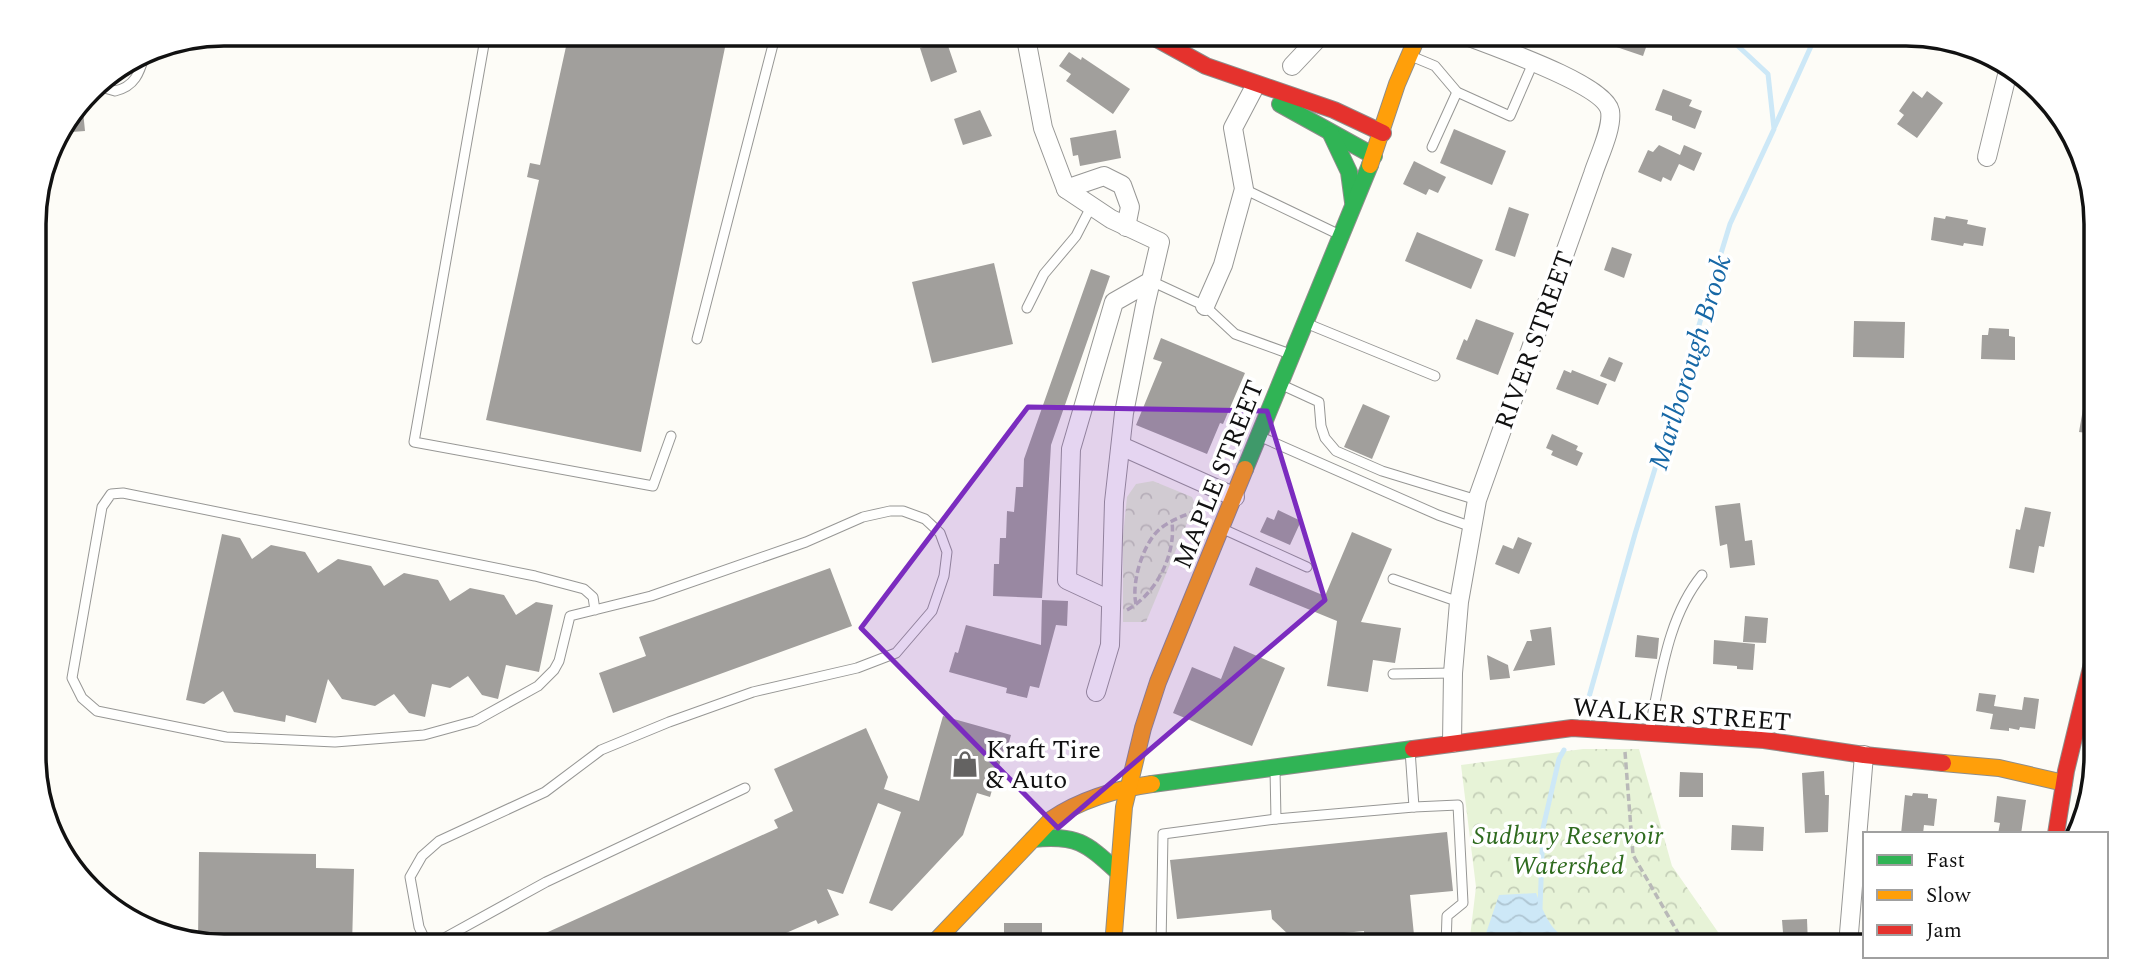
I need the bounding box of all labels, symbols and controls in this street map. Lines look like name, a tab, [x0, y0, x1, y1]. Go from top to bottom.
street label: RIVER STREET	[1484, 246, 1586, 435]
water label: Marlborough Brook	[1637, 249, 1744, 475]
street label: MAPLE STREET	[1163, 374, 1275, 575]
street label: WALKER STREET	[1571, 687, 1793, 743]
place label: Kraft Tire & Auto	[986, 730, 1101, 800]
shop icon: Kraft Tire & Auto	[950, 749, 980, 779]
park label: Sudbury Reservoir Watershed	[1473, 816, 1664, 886]
legend	[1863, 832, 2108, 958]
text: Fast	[1926, 845, 1965, 877]
text: Slow	[1926, 880, 1972, 912]
text: Jam	[1926, 915, 1962, 947]

